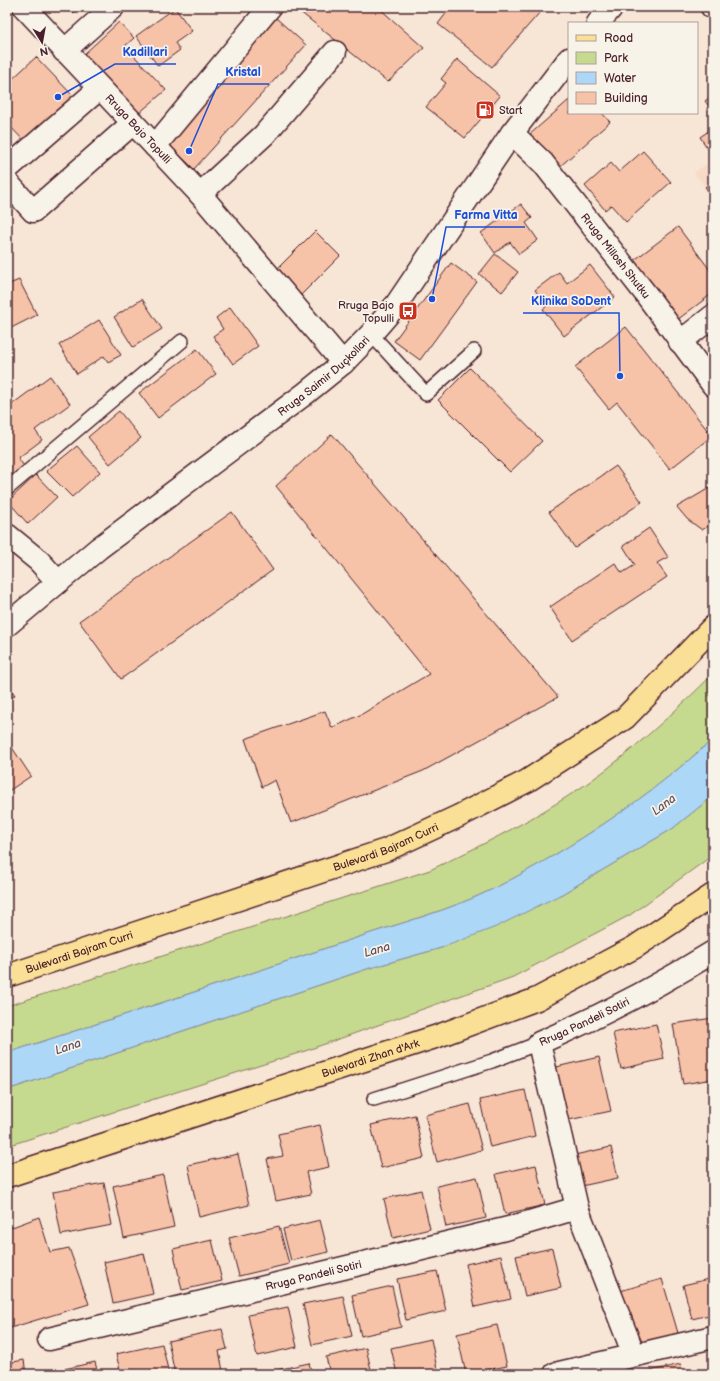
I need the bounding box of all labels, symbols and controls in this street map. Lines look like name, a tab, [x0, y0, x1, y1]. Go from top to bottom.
north arrow	[22, 22, 62, 62]
legend	[568, 22, 698, 114]
text: Road	[604, 31, 633, 46]
callout: Kadillari	[115, 40, 176, 64]
text: N	[39, 44, 49, 58]
text: Kadillari	[122, 45, 168, 60]
text: Park	[604, 51, 628, 66]
callout: Kristal	[218, 60, 269, 84]
text: Kristal	[225, 65, 261, 80]
text: Water	[604, 71, 636, 86]
street label: Rruga Bajo Topulli	[103, 91, 174, 166]
text: Building	[604, 91, 648, 106]
fuel station icon: Start	[474, 99, 496, 121]
place label: Start	[499, 104, 523, 117]
callout: Farma Vitta	[446, 203, 525, 227]
text: Farma Vitta	[454, 208, 518, 223]
street label: Rruga Millosh Shutku	[578, 211, 653, 301]
callout: Klinika SoDent	[523, 289, 619, 313]
text: Klinika SoDent	[531, 294, 611, 309]
place label: Rruga Bajo Topulli	[338, 299, 394, 325]
bus stop icon: Rruga Bajo Topulli	[397, 300, 419, 322]
street label: Rruga Saimir Duçkollari	[275, 333, 372, 418]
water label: Lana	[649, 791, 679, 819]
street label: Bulevardi Bajram Curri	[331, 820, 440, 874]
street label: Bulevardi Bajram Curri	[24, 928, 135, 976]
water label: Lana	[362, 939, 392, 961]
street label: Rruga Pandeli Sotiri	[537, 995, 632, 1049]
water label: Lana	[53, 1036, 83, 1058]
street label: Bulevardi Zhan d'Ark	[320, 1036, 421, 1080]
street label: Rruga Pandeli Sotiri	[264, 1257, 363, 1293]

